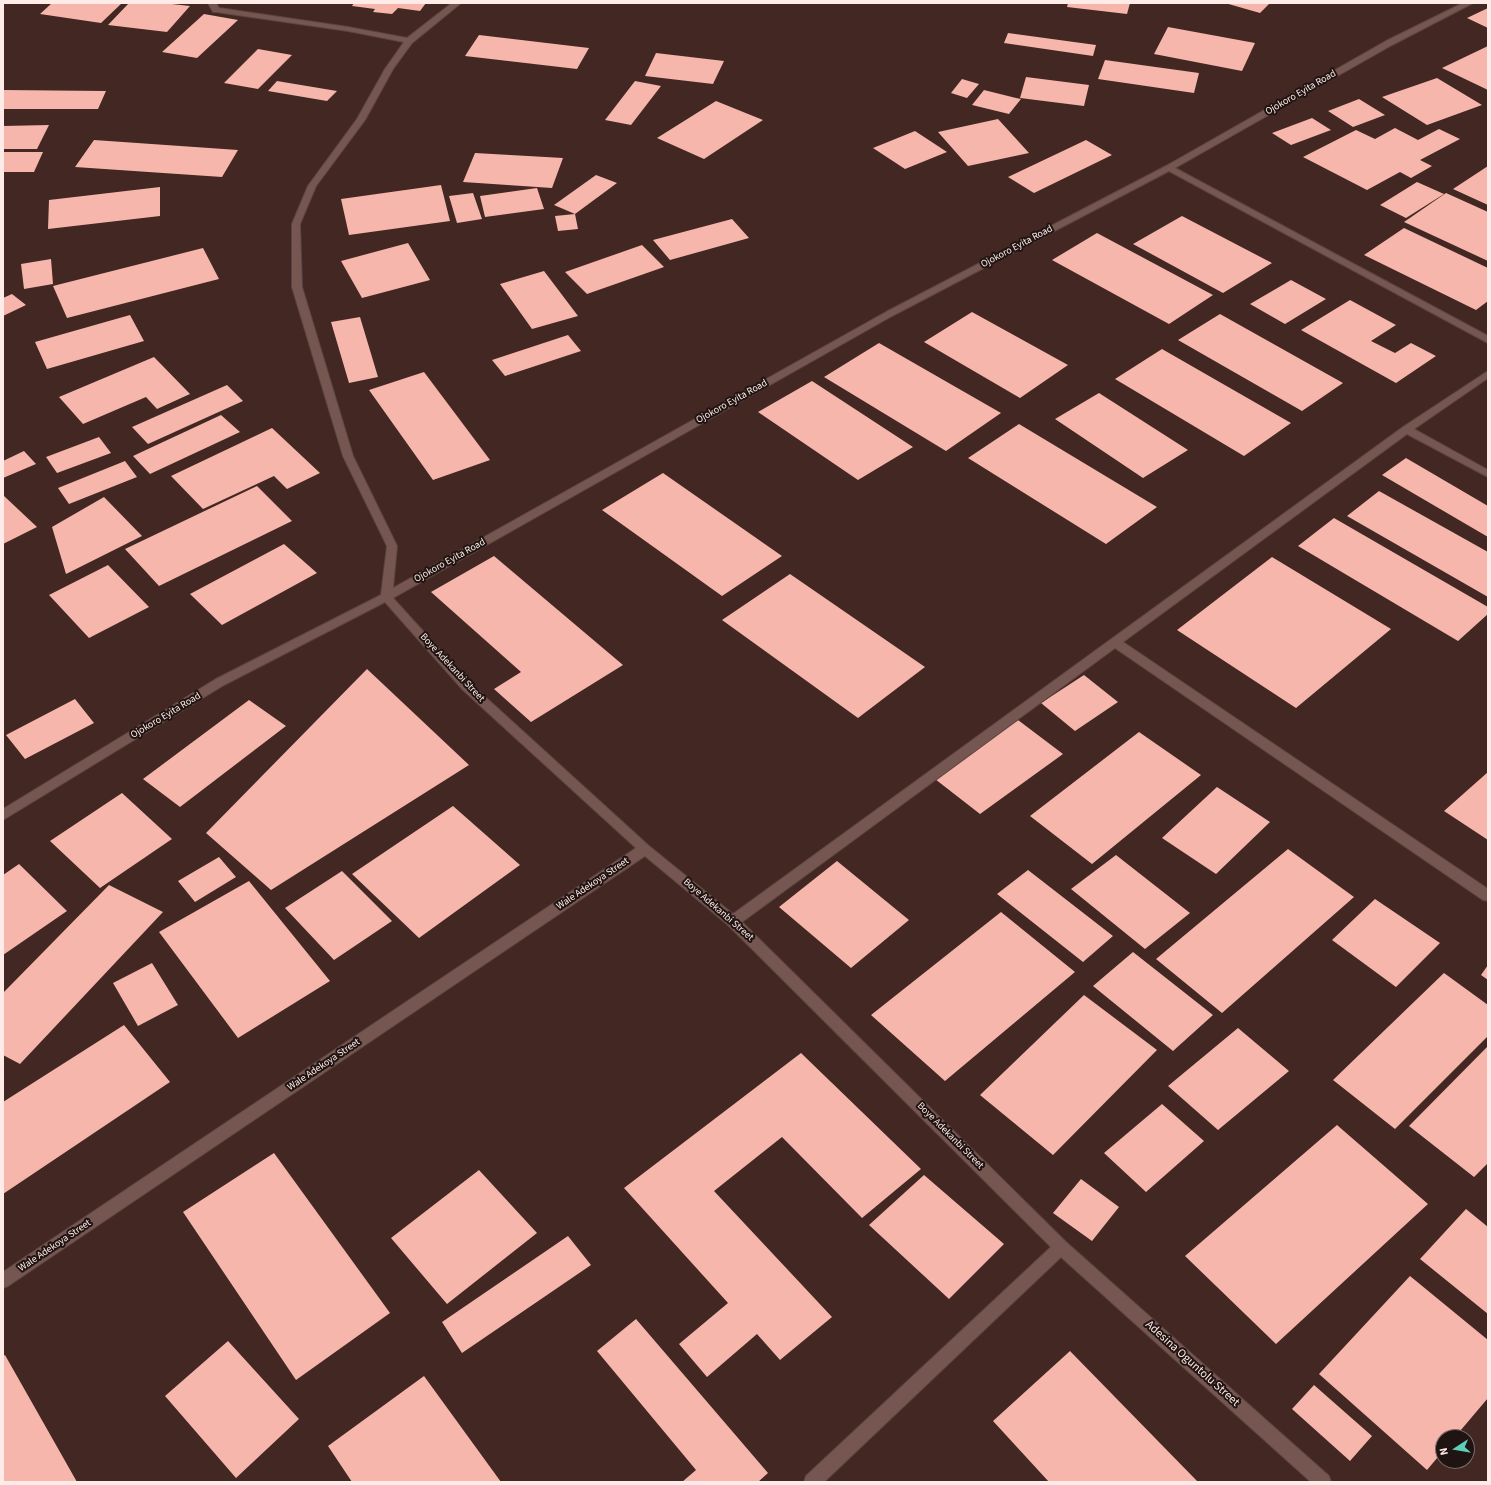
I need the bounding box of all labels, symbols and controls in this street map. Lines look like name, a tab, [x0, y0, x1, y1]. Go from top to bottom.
street label: Ojokoro Eyita Road	[1264, 68, 1338, 118]
street label: Ojokoro Eyita Road	[979, 223, 1055, 271]
street label: Ojokoro Eyita Road	[694, 377, 770, 427]
street label: Ojokoro Eyita Road	[412, 536, 488, 586]
street label: Boye Adekanbi Street	[417, 631, 487, 705]
street label: Ojokoro Eyita Road	[129, 690, 203, 742]
street label: Wale Adekoya Street	[554, 855, 632, 913]
street label: Boye Adekanbi Street	[680, 876, 756, 944]
street label: Wale Adekoya Street	[285, 1036, 363, 1094]
street label: Boye Adekanbi Street	[914, 1100, 986, 1172]
street label: Wale Adekoya Street	[16, 1217, 94, 1275]
street label: Adesina Oguntolu Street	[1142, 1318, 1242, 1410]
north arrow	[1435, 1429, 1475, 1469]
text: N	[1436, 1446, 1452, 1457]

